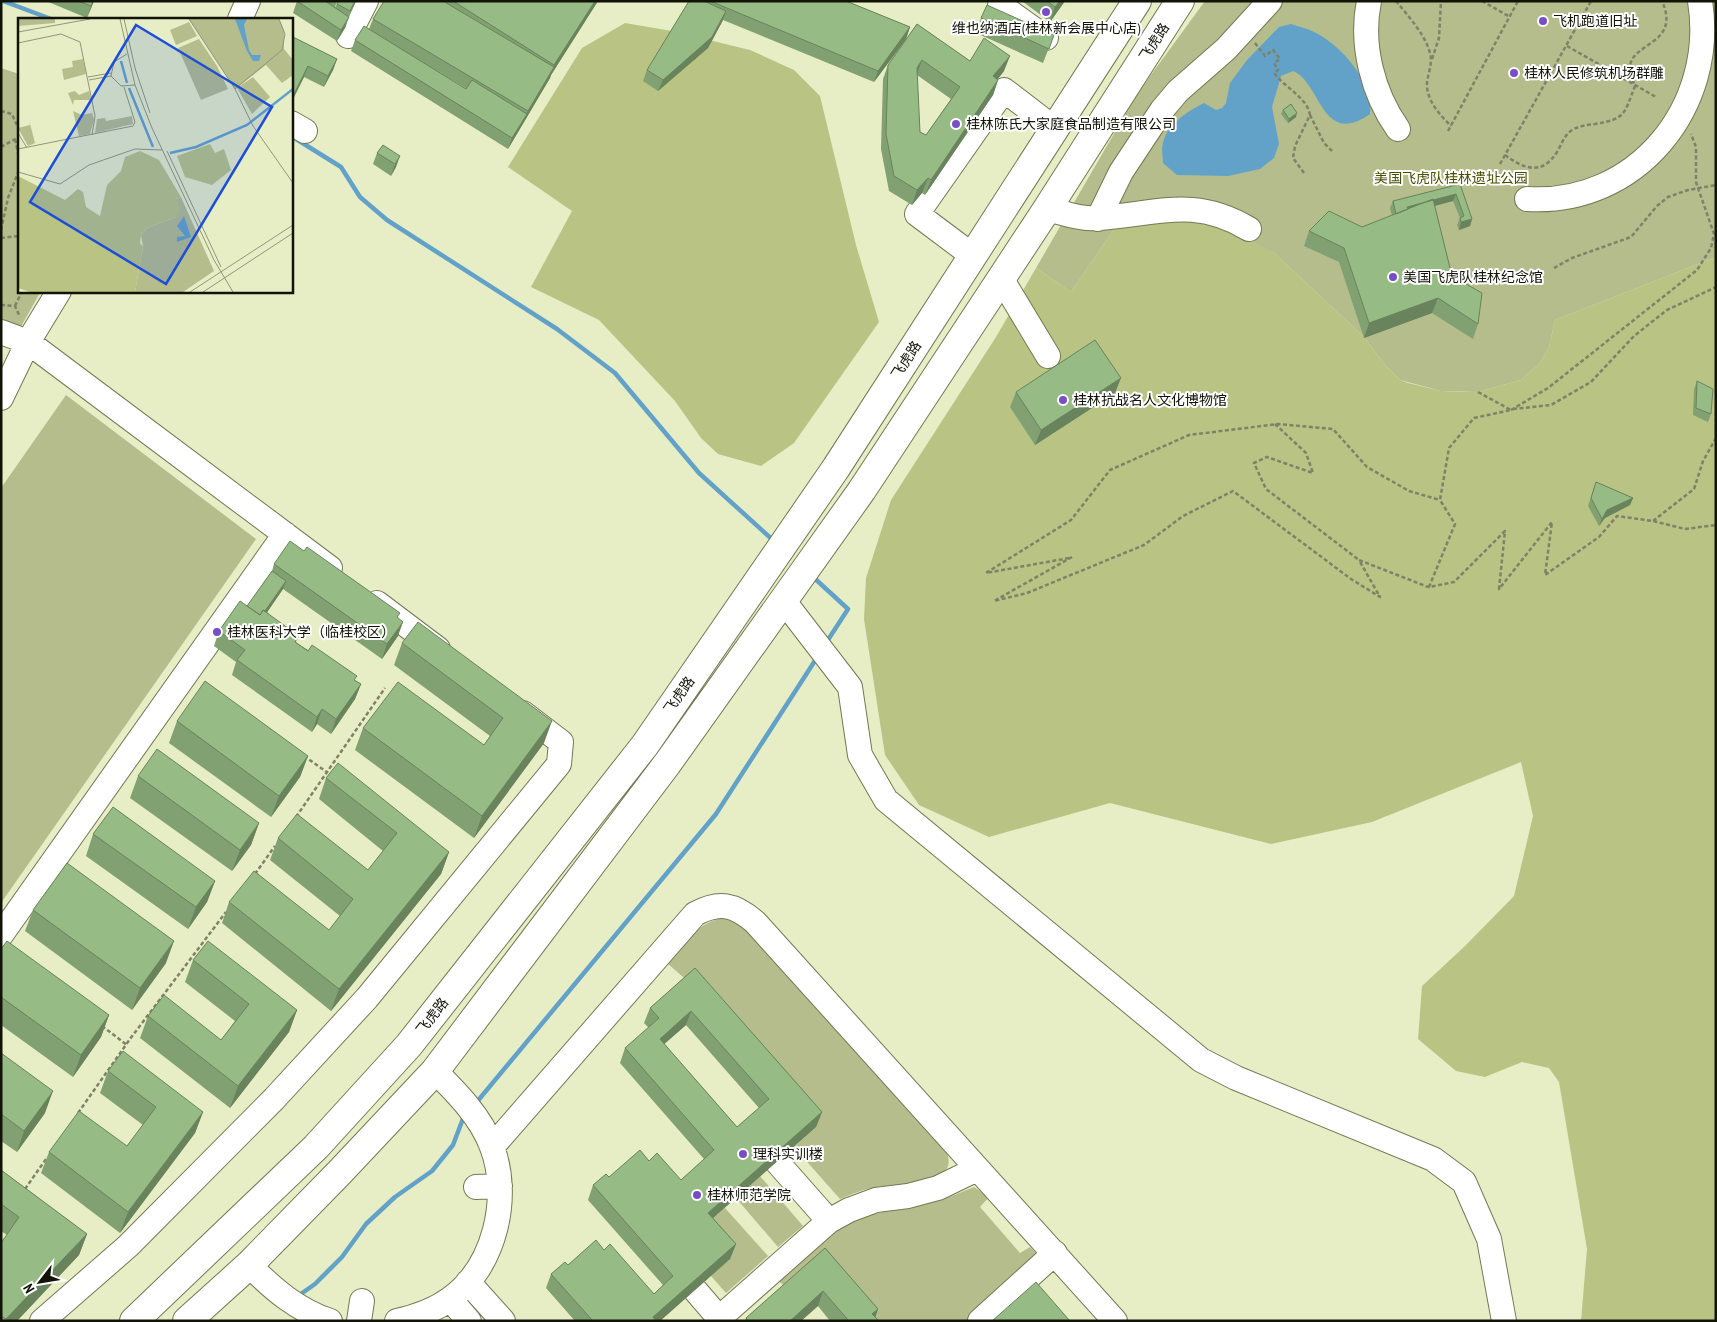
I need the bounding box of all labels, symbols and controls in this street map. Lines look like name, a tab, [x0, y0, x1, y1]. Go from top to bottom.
marker: 维也纳酒店(桂林新会展中心店)	[1040, 6, 1052, 18]
place label: 飞机跑道旧址	[1553, 12, 1637, 30]
marker: 飞机跑道旧址	[1537, 15, 1549, 27]
inset map	[18, 18, 292, 292]
place label: 维也纳酒店(桂林新会展中心店)	[952, 19, 1141, 37]
street label: 飞虎路	[1135, 19, 1173, 65]
place label: 桂林人民修筑机场群雕	[1524, 64, 1664, 82]
marker: 桂林人民修筑机场群雕	[1508, 67, 1520, 79]
place label: 桂林陈氏大家庭食品制造有限公司	[966, 115, 1176, 133]
marker: 桂林陈氏大家庭食品制造有限公司	[950, 118, 962, 130]
park label: 美国飞虎队桂林遗址公园	[1374, 169, 1528, 187]
place label: 美国飞虎队桂林纪念馆	[1403, 268, 1543, 286]
marker: 美国飞虎队桂林纪念馆	[1387, 271, 1399, 283]
street label: 飞虎路	[887, 337, 925, 383]
place label: 桂林抗战名人文化博物馆	[1073, 391, 1227, 409]
marker: 桂林抗战名人文化博物馆	[1057, 394, 1069, 406]
place label: 桂林医科大学（临桂校区）	[227, 623, 395, 641]
marker: 桂林医科大学（临桂校区）	[211, 626, 223, 638]
street label: 飞虎路	[660, 673, 698, 717]
street label: 飞虎路	[412, 994, 452, 1038]
place label: 理科实训楼	[753, 1145, 823, 1163]
marker: 理科实训楼	[737, 1148, 749, 1160]
place label: 桂林师范学院	[707, 1186, 791, 1204]
marker: 桂林师范学院	[691, 1189, 703, 1201]
north arrow	[15, 1257, 65, 1307]
text: N	[19, 1281, 39, 1297]

